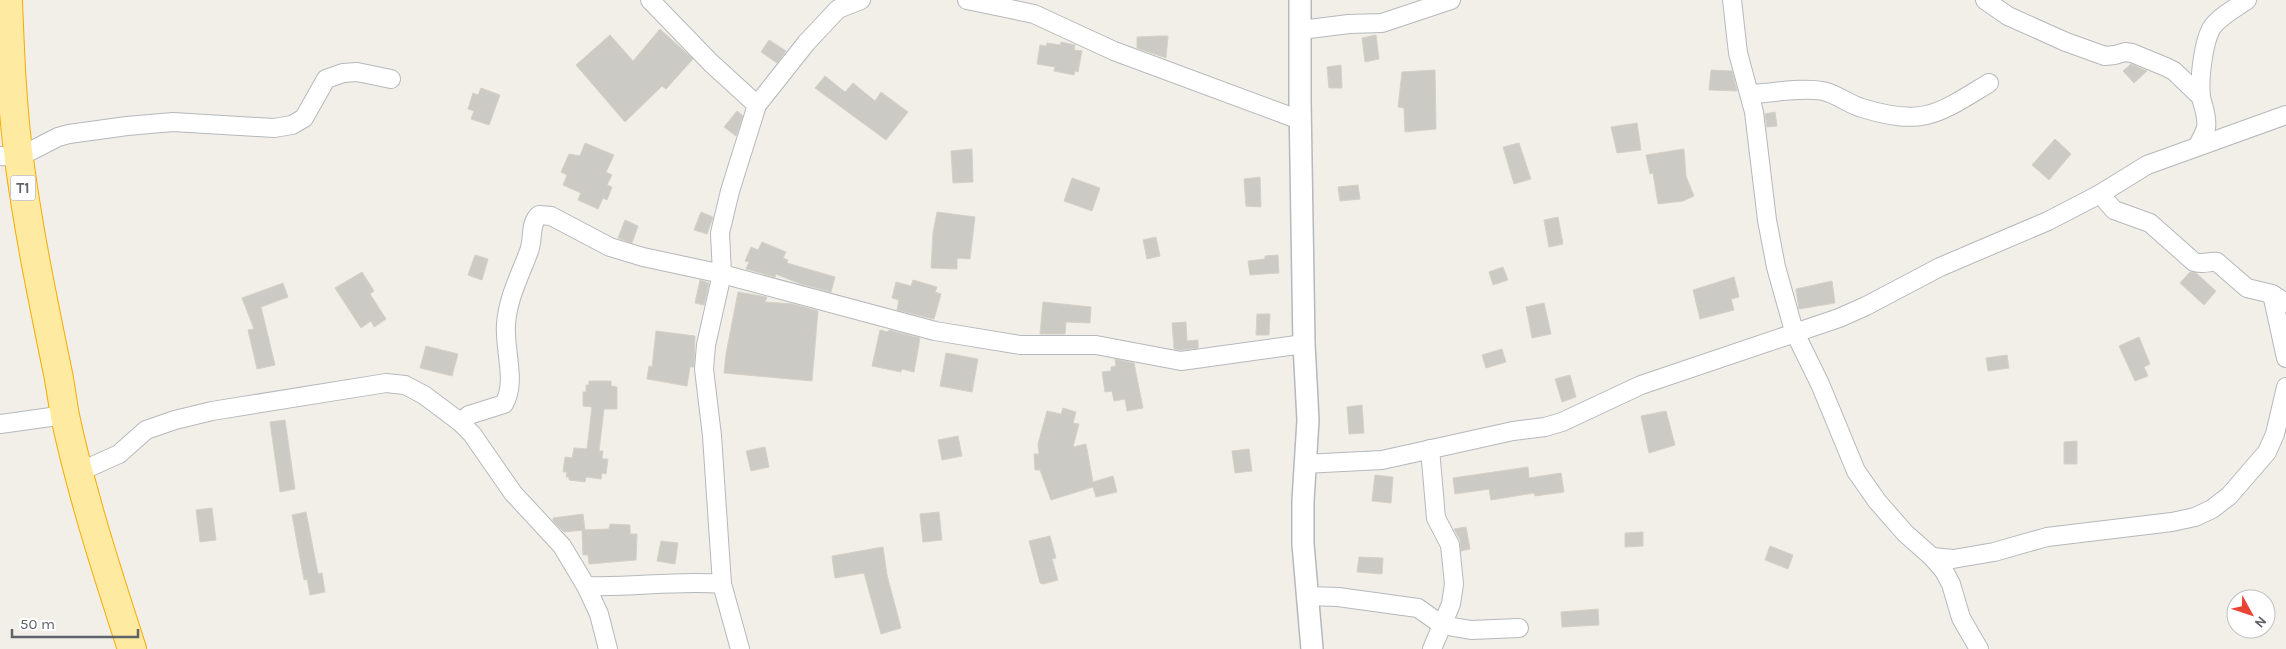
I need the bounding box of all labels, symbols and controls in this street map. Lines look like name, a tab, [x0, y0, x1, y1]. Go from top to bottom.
road number: T1	[10, 176, 36, 200]
north arrow	[2226, 589, 2276, 639]
scale bar	[12, 606, 139, 638]
text: N	[2251, 613, 2270, 631]
text: 50 m	[20, 615, 55, 633]

